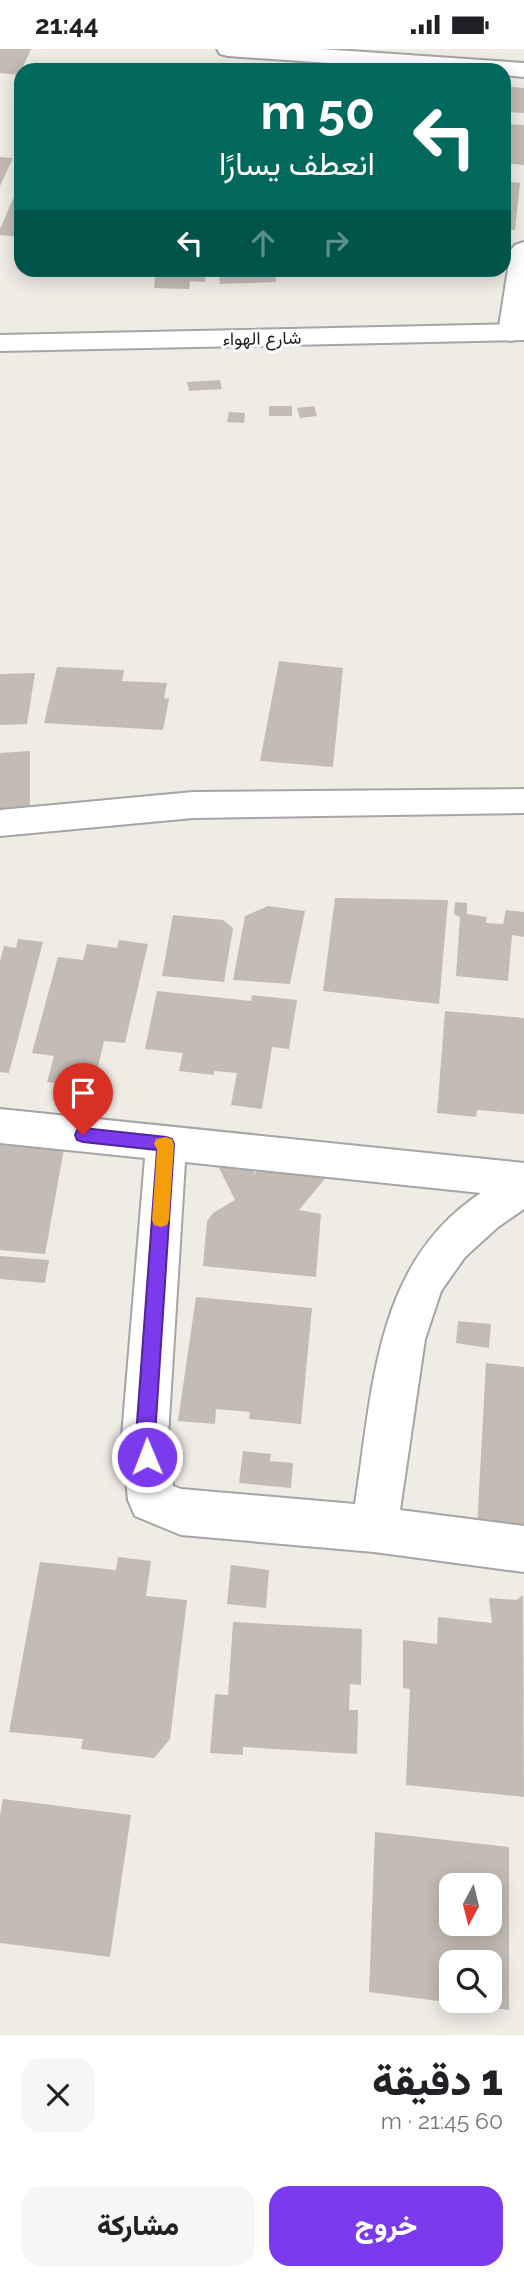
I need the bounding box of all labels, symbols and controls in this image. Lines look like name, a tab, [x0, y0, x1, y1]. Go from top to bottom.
text: 21:44	[35, 10, 99, 40]
text: 50 m	[260, 83, 375, 140]
icon: left	[399, 91, 490, 182]
text: انعطف يسارًا	[219, 145, 375, 182]
icon: left	[171, 224, 209, 262]
icon: ahead	[244, 224, 282, 262]
icon: right	[317, 224, 355, 262]
street label: شارع الهواء	[223, 327, 302, 351]
pin	[53, 1063, 113, 1135]
icon: arrive	[64, 1074, 102, 1112]
position arrow	[110, 1420, 184, 1494]
north arrow	[439, 1873, 502, 1935]
map controls	[439, 1873, 502, 2013]
button: search	[439, 1950, 502, 2013]
text: 1 دقيقة	[372, 2056, 503, 2105]
button: close	[21, 2058, 95, 2132]
text: 60 m · 21:45	[381, 2107, 503, 2134]
button: مشاركة	[21, 2186, 255, 2266]
button: خروج	[269, 2186, 503, 2266]

